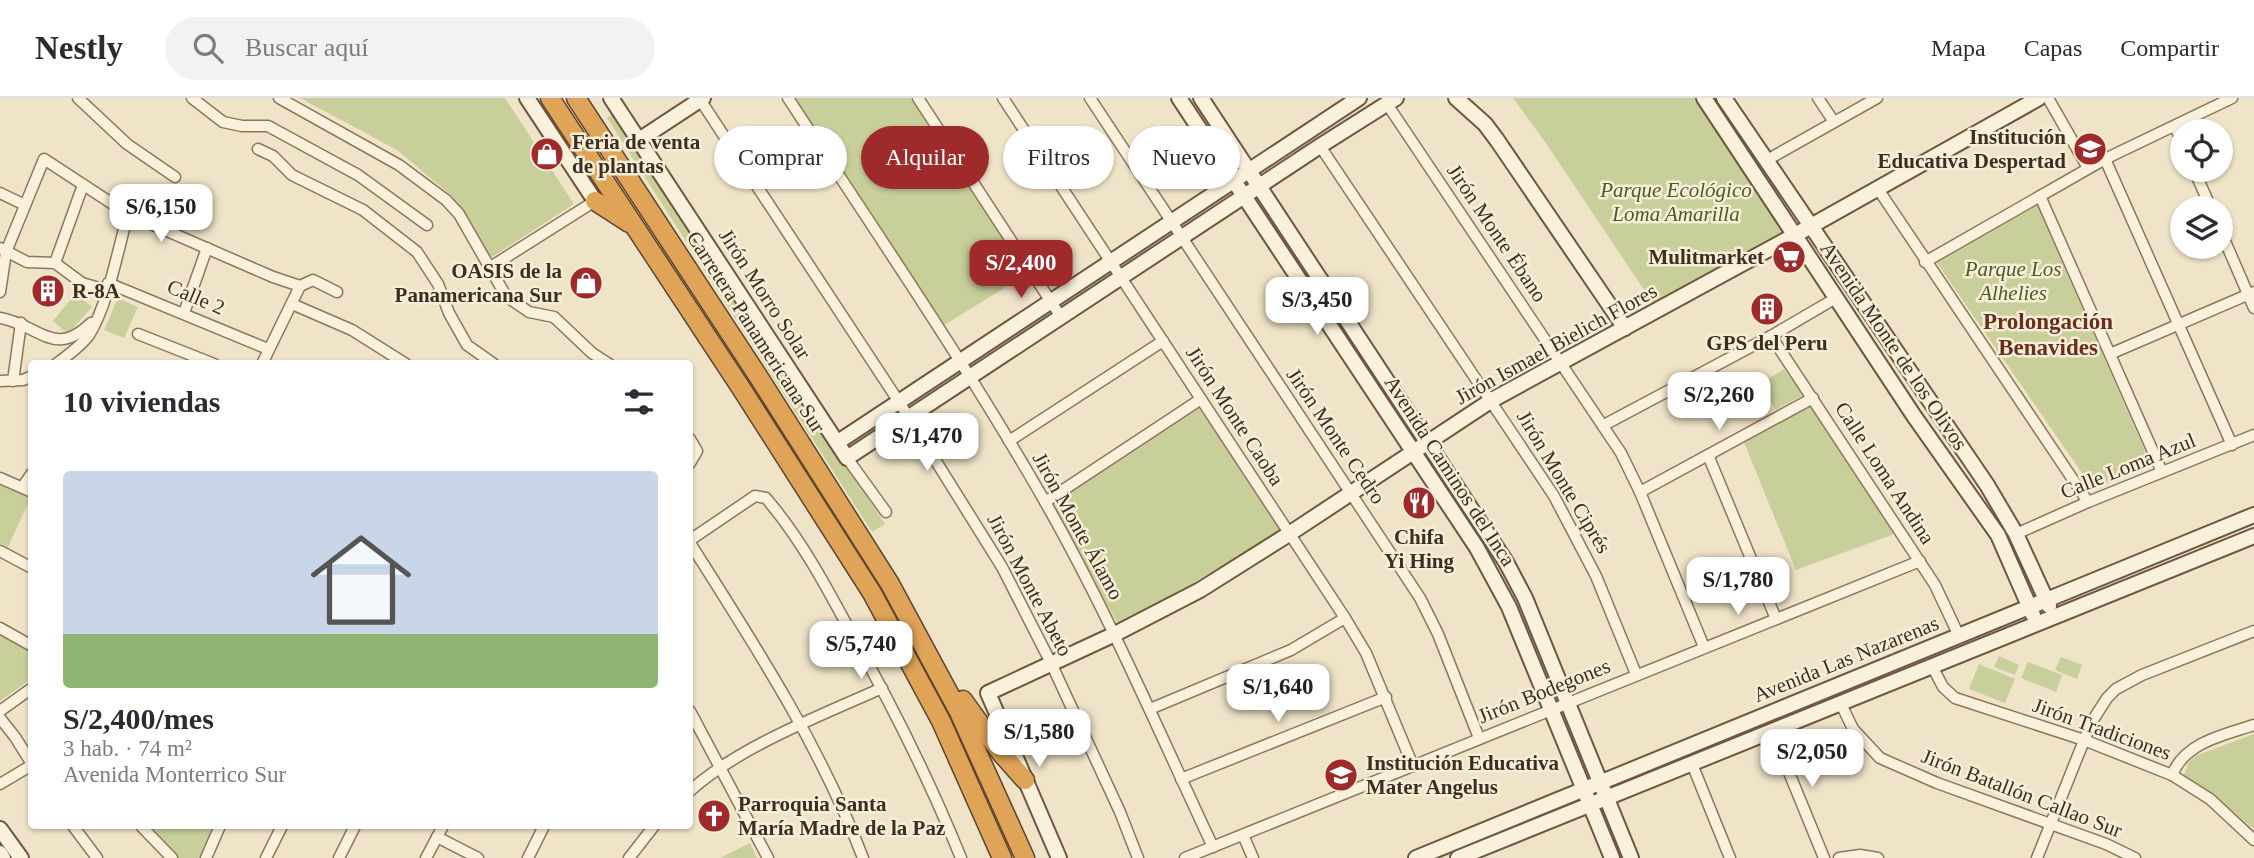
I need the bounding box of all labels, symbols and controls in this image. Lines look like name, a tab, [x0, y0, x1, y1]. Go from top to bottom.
search box	[165, 17, 655, 80]
icon: search	[189, 29, 227, 67]
text: Nestly	[35, 30, 123, 66]
text: Buscar aquí	[245, 33, 368, 62]
text: Mapa	[1931, 35, 1986, 61]
text: Capas	[2024, 35, 2082, 61]
text: Compartir	[2120, 35, 2219, 61]
map controls	[2170, 119, 2233, 259]
button: locate	[2170, 119, 2233, 182]
place label: Institución Educativa Despertad	[1878, 125, 2066, 173]
chip: Comprar	[714, 126, 847, 189]
chip: Alquilar	[861, 126, 989, 189]
chip: Filtros	[1003, 126, 1114, 189]
chip: Nuevo	[1128, 126, 1240, 189]
place label: Feria de venta de plantas	[572, 130, 701, 178]
school or university icon: Institución Educativa Despertad	[2071, 130, 2109, 168]
shop icon: Feria de venta de plantas	[528, 135, 566, 173]
street label: Jirón Monte Ébano	[1442, 160, 1552, 306]
park label: Parque Ecológico Loma Amarilla	[1599, 178, 1752, 226]
pin: S/6,150	[96, 184, 226, 244]
text: S/6,150	[126, 194, 196, 219]
button: layers	[2170, 196, 2233, 259]
street label: Jirón Morro Solar	[714, 224, 816, 364]
street label: Carretera Panamericana Sur	[682, 227, 830, 437]
street label: Avenida Monte de los Olivos	[1815, 237, 1973, 455]
supermarket icon: Mulitmarket	[1770, 238, 1808, 276]
pin: S/2,400	[956, 240, 1086, 300]
place label: Mulitmarket	[1649, 245, 1764, 269]
text: S/2,400	[986, 250, 1056, 275]
park label: Parque Los Alhelies	[1964, 257, 2061, 305]
place label: OASIS de la Panamericana Sur	[395, 259, 562, 307]
shop icon: OASIS de la Panamericana Sur	[567, 264, 605, 302]
building icon: R-8A	[29, 272, 67, 310]
street label: Calle 2	[164, 274, 228, 320]
pin: S/3,450	[1252, 278, 1382, 337]
place label: R-8A	[72, 279, 121, 303]
street label: Jirón Ismael Bielich Flores	[1451, 279, 1661, 409]
text: S/3,450	[1282, 287, 1352, 312]
building icon: GPS del Peru	[1748, 290, 1786, 328]
district label: Prolongación Benavides	[1983, 309, 2113, 360]
place label: GPS del Peru	[1706, 331, 1828, 355]
street label: Jirón Monte Caoba	[1181, 342, 1289, 491]
street label: Jirón Monte Cedro	[1282, 364, 1390, 508]
street label: Avenida Caminos del Inca	[1380, 371, 1521, 571]
pin: S/2,260	[1654, 372, 1784, 432]
text: S/2,260	[1684, 382, 1754, 407]
icon: filters	[620, 383, 658, 421]
text: 10 viviendas	[63, 385, 221, 418]
street label: Calle Loma Andina	[1830, 397, 1940, 549]
street label: Jirón Monte Ciprés	[1512, 406, 1616, 558]
pin: S/1,470	[862, 414, 992, 473]
text: S/1,470	[892, 423, 962, 448]
street label: Calle Loma Azul	[2057, 428, 2199, 504]
street label: Jirón Monte Álamo	[1028, 448, 1128, 604]
restaurant icon: Chifa Yi Hing	[1400, 484, 1438, 522]
street label: Jirón Monte Abeto	[982, 510, 1078, 660]
icon: home	[298, 517, 424, 643]
place label: Chifa Yi Hing	[1384, 525, 1454, 573]
pin: S/1,780	[1673, 558, 1803, 617]
text: S/1,780	[1703, 567, 1773, 592]
street label: Avenida Las Nazarenas	[1750, 611, 1942, 707]
pin: S/5,740	[796, 622, 926, 681]
text: S/5,740	[826, 631, 896, 656]
street label: Jirón Bodegones	[1474, 654, 1614, 728]
pin: S/1,640	[1213, 664, 1343, 724]
text: S/1,640	[1243, 674, 1313, 699]
street label: Jirón Tradiciones	[2030, 693, 2174, 765]
text: S/2,400/mes	[63, 702, 214, 735]
pin: S/1,580	[974, 710, 1104, 769]
text: S/1,580	[1004, 719, 1074, 744]
pin: S/2,050	[1747, 730, 1877, 789]
text: 3 hab. · 74 m²	[63, 736, 192, 761]
text: S/2,050	[1777, 739, 1847, 764]
street label: Jirón Batallón Callao Sur	[1918, 744, 2126, 842]
place label: Institución Educativa Mater Angelus	[1366, 751, 1560, 799]
school or university icon: Institución Educativa Mater Angelus	[1322, 756, 1360, 794]
text: Avenida Monterrico Sur	[63, 762, 286, 787]
place label: Parroquia Santa María Madre de la Paz	[738, 792, 945, 840]
church icon: Parroquia Santa María Madre de la Paz	[695, 797, 733, 835]

